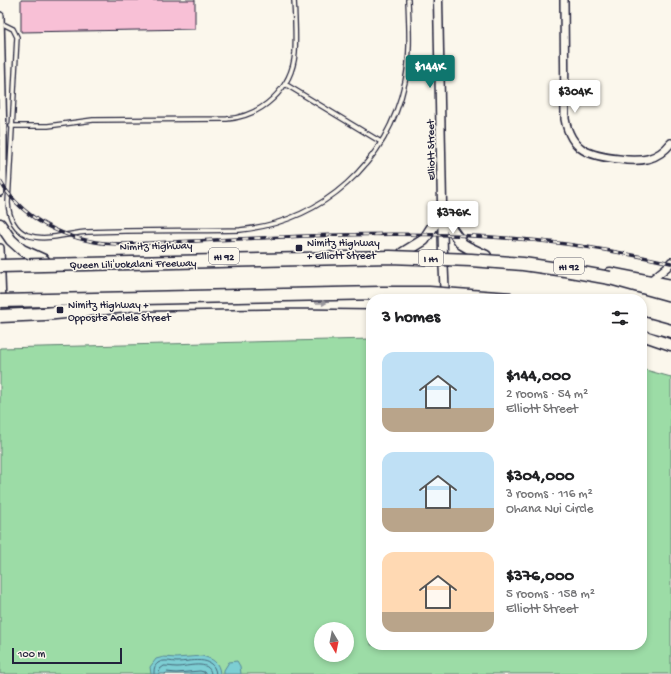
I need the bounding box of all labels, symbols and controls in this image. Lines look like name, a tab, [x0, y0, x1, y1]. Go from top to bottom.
pin: $144K	[402, 55, 458, 89]
text: $144K	[415, 60, 445, 75]
pin: $304K	[547, 80, 603, 114]
text: $304K	[558, 85, 592, 100]
street label: Elliott Street	[425, 118, 439, 180]
pin: $376K	[425, 201, 481, 235]
text: $376K	[436, 206, 470, 221]
place label: Nimitz Highway + Elliott Street	[307, 238, 380, 263]
street label: Nimitz Highway	[120, 240, 193, 254]
marker: Nimitz Highway + Elliott Street	[294, 243, 304, 253]
road number: HI 92	[209, 248, 239, 264]
road number: I H1	[419, 250, 443, 266]
street label: Queen Liliʻuokalani Freeway	[69, 257, 197, 272]
road number: HI 92	[554, 258, 584, 274]
place label: Nimitz Highway + Opposite Aolele Street	[68, 300, 172, 325]
one-way arrow	[315, 300, 327, 307]
marker: Nimitz Highway + Opposite Aolele Street	[55, 305, 65, 315]
icon: filters	[609, 307, 631, 329]
text: 3 homes	[382, 308, 440, 328]
text: $144,000	[506, 367, 571, 387]
icon: home	[414, 368, 462, 416]
text: 2 rooms · 54 m²	[506, 387, 588, 402]
text: Elliott Street	[506, 402, 578, 417]
text: $304,000	[506, 467, 574, 487]
icon: home	[414, 468, 462, 516]
text: 3 rooms · 116 m²	[506, 487, 593, 502]
text: Ohana Nui Circle	[506, 502, 593, 517]
text: $376,000	[506, 567, 574, 587]
icon: home	[414, 568, 462, 616]
text: 5 rooms · 158 m²	[506, 587, 595, 602]
text: Elliott Street	[506, 602, 578, 617]
north arrow	[314, 622, 354, 662]
map controls	[314, 622, 354, 662]
scale bar	[12, 646, 122, 665]
text: 100 m	[18, 649, 45, 661]

